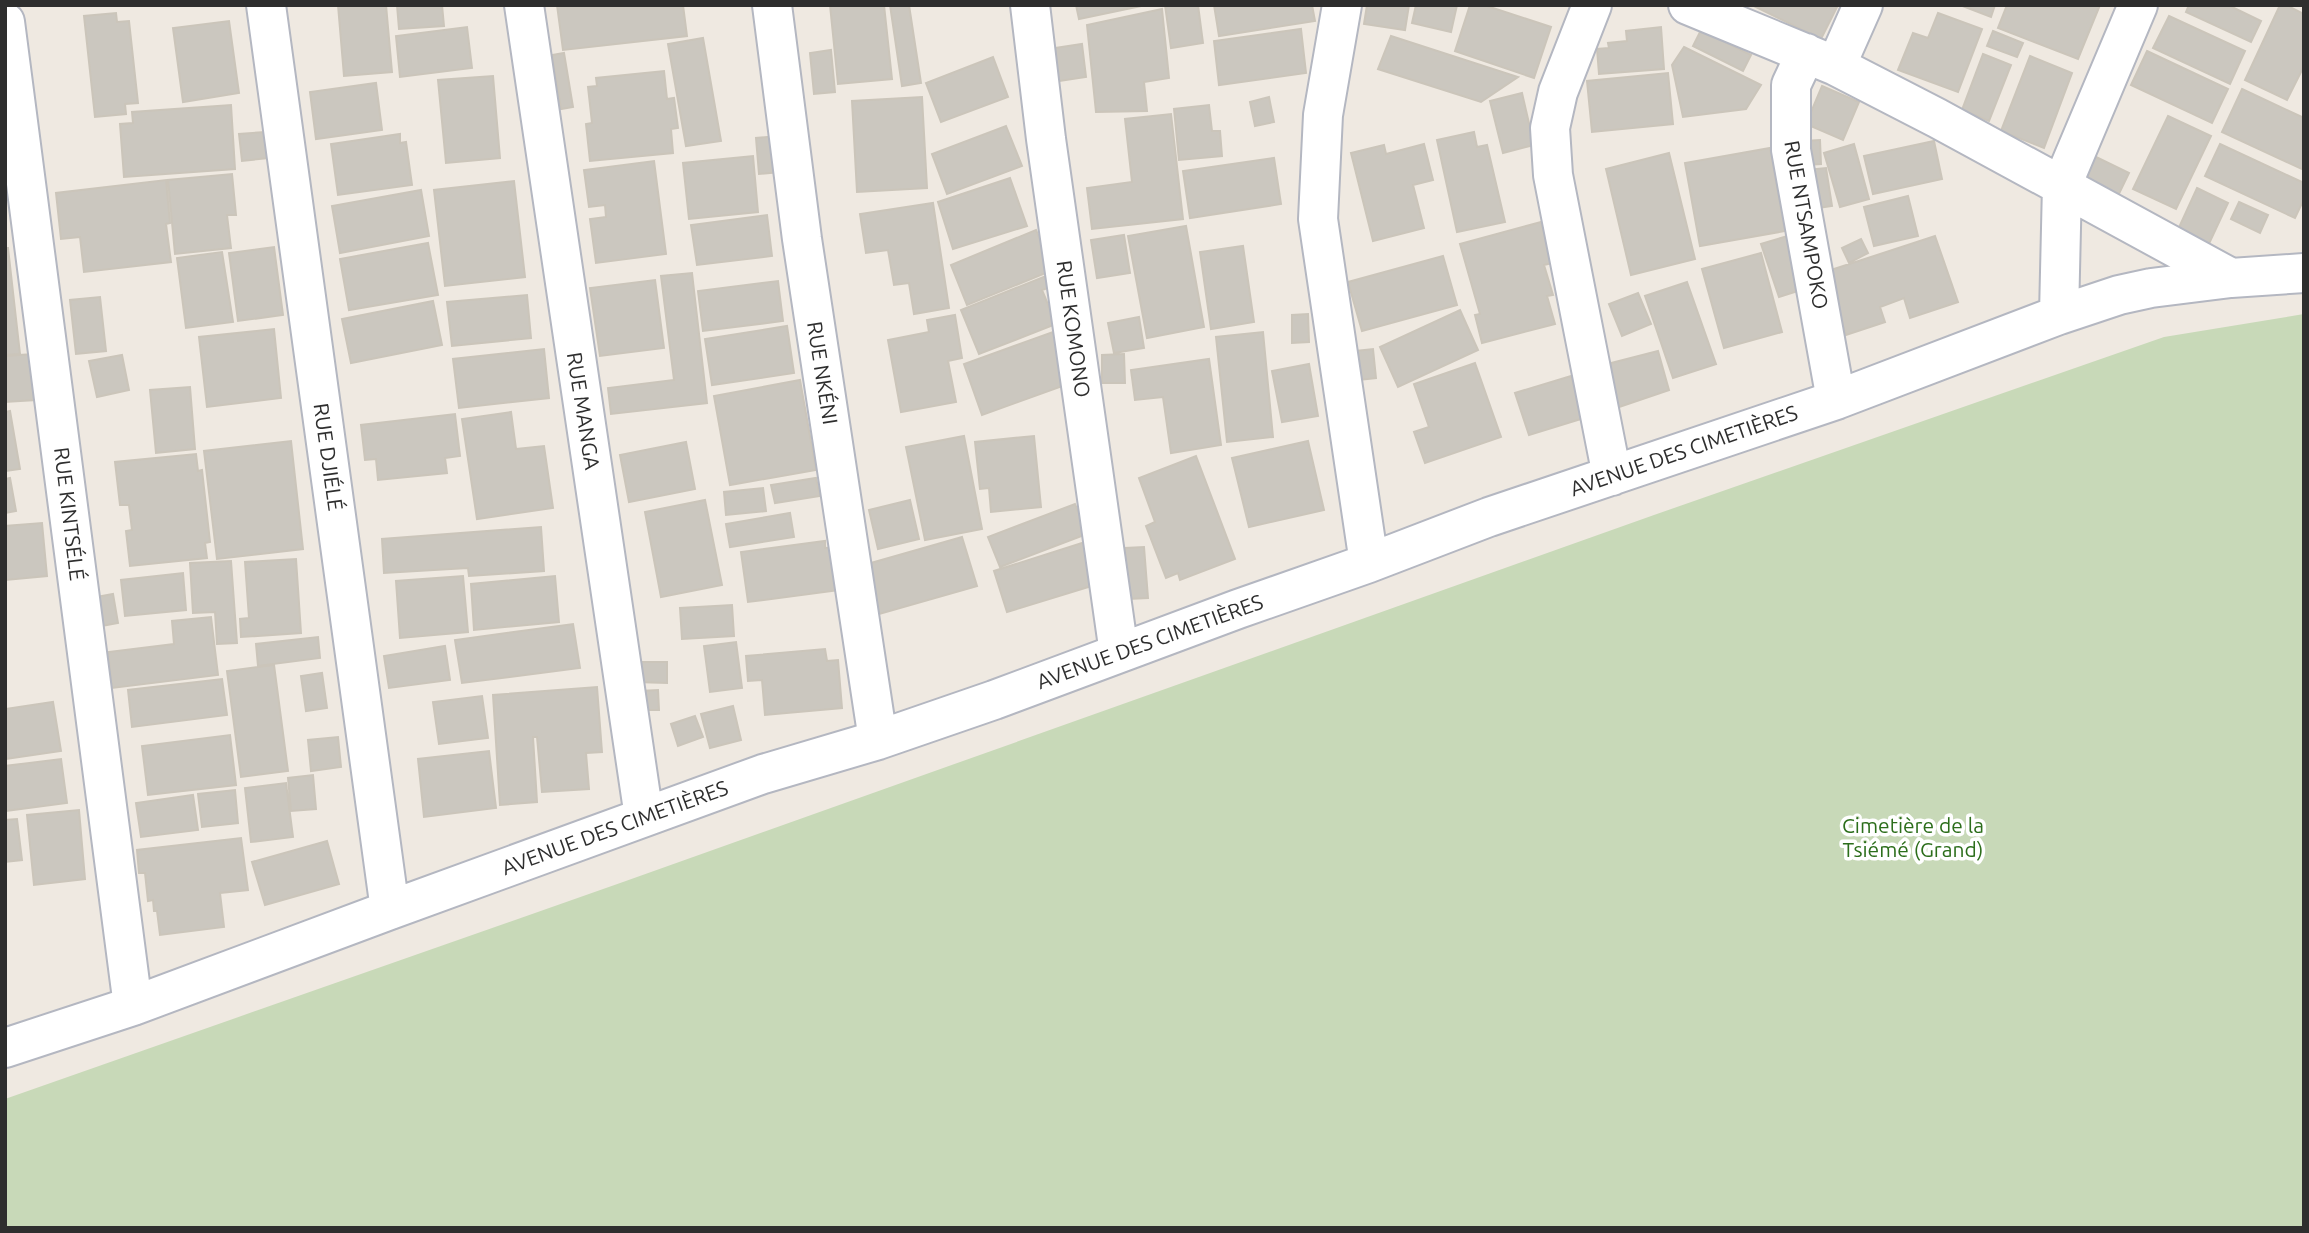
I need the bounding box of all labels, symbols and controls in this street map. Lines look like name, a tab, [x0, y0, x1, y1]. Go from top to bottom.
street label: RUE NTSAMPOKO	[1780, 139, 1834, 311]
street label: RUE KOMONO	[1052, 259, 1096, 399]
street label: RUE NKÉNI	[803, 320, 843, 426]
street label: RUE MANGA	[563, 350, 605, 472]
street label: AVENUE DES CIMETIÈRES	[1567, 400, 1801, 500]
street label: RUE DJIÉLÉ	[310, 401, 348, 512]
street label: RUE KINTSÉLÉ	[50, 446, 90, 582]
street label: AVENUE DES CIMETIÈRES	[1033, 589, 1266, 693]
street label: AVENUE DES CIMETIÈRES	[498, 775, 731, 879]
park label: Cimetière de la Tsiémé (Grand)	[1842, 813, 1984, 861]

